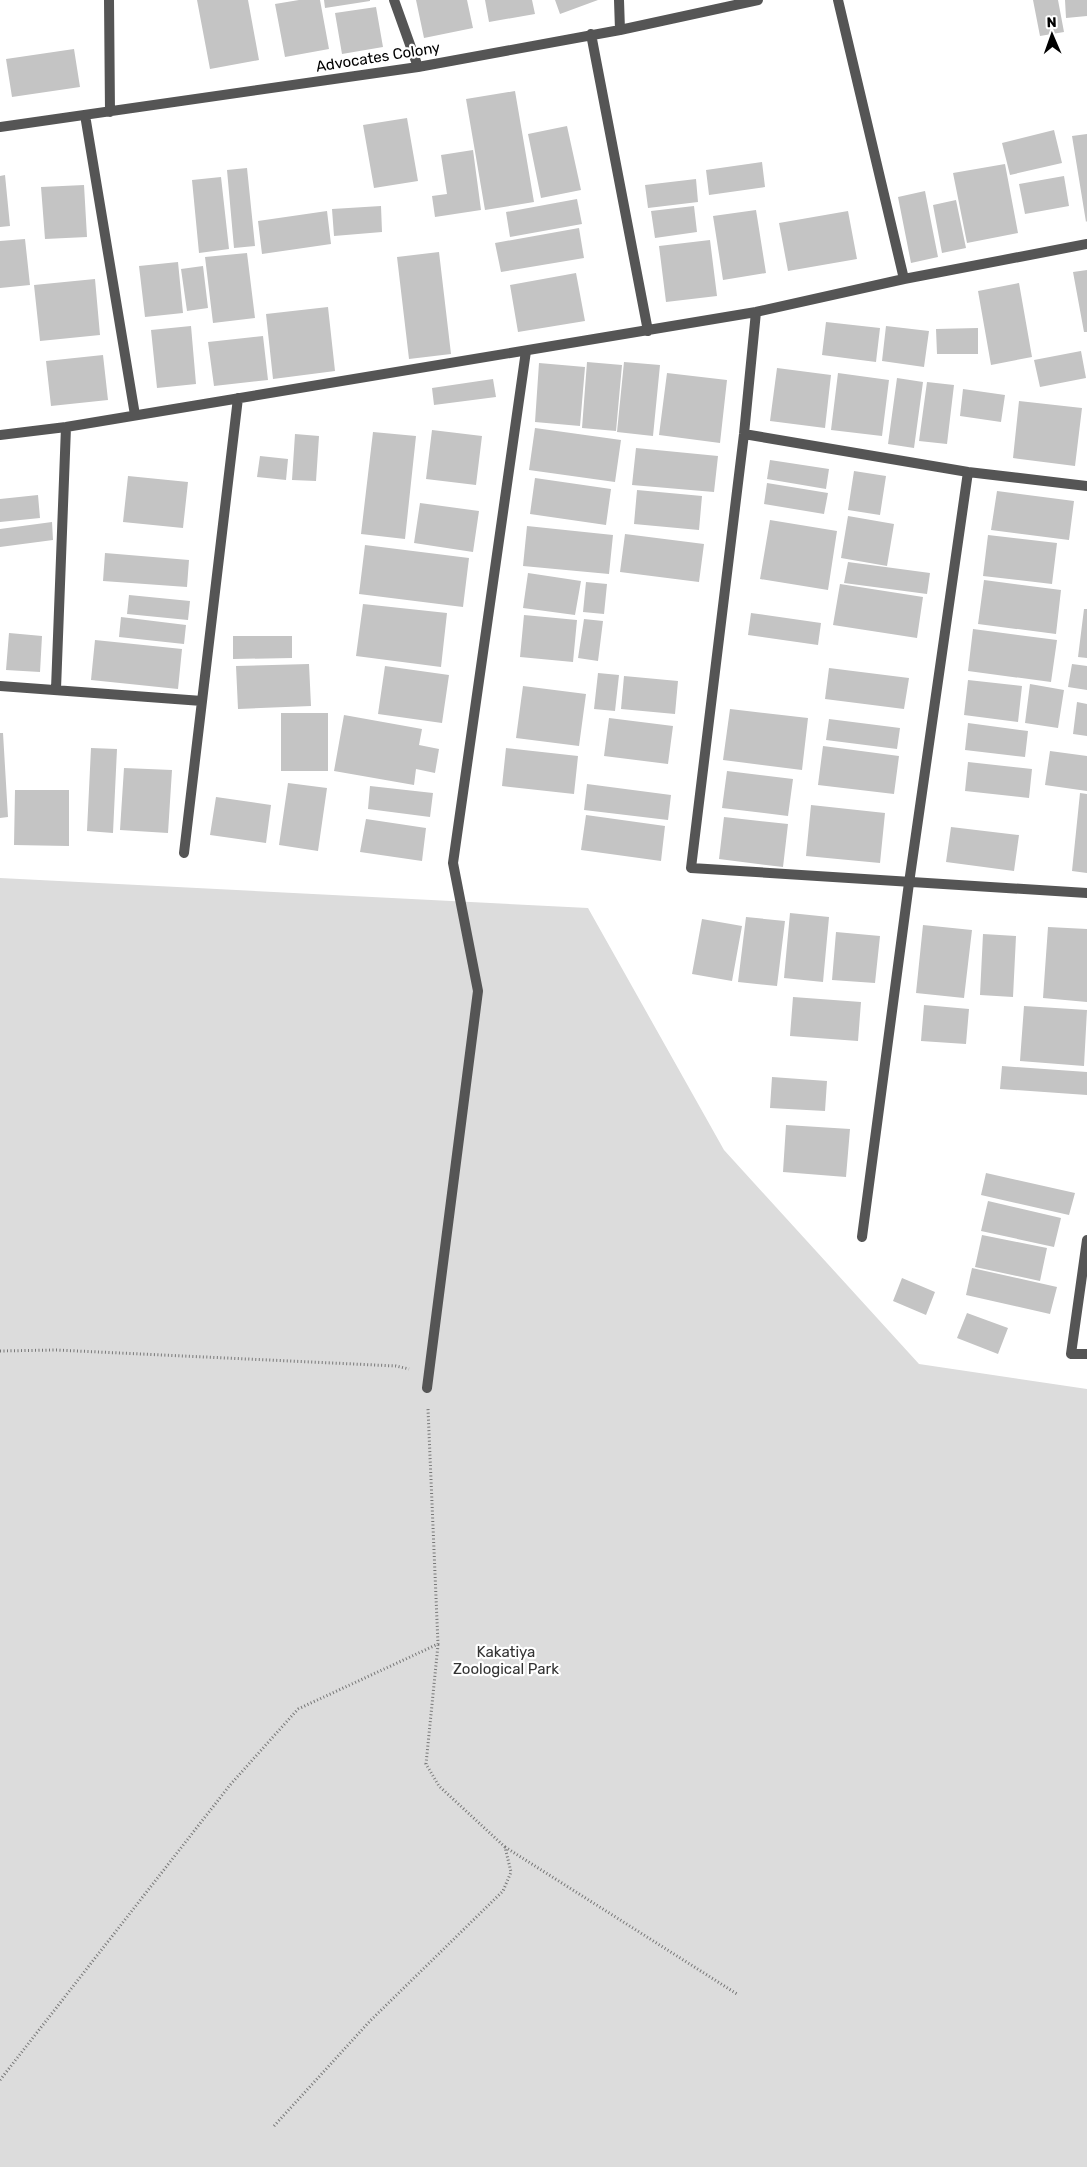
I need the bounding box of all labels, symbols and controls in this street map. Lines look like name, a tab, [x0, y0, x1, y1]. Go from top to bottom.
north arrow	[1027, 10, 1077, 60]
text: N	[1046, 14, 1057, 31]
street label: Advocates Colony	[315, 38, 441, 76]
park label: Kakatiya Zoological Park	[453, 1643, 559, 1678]

